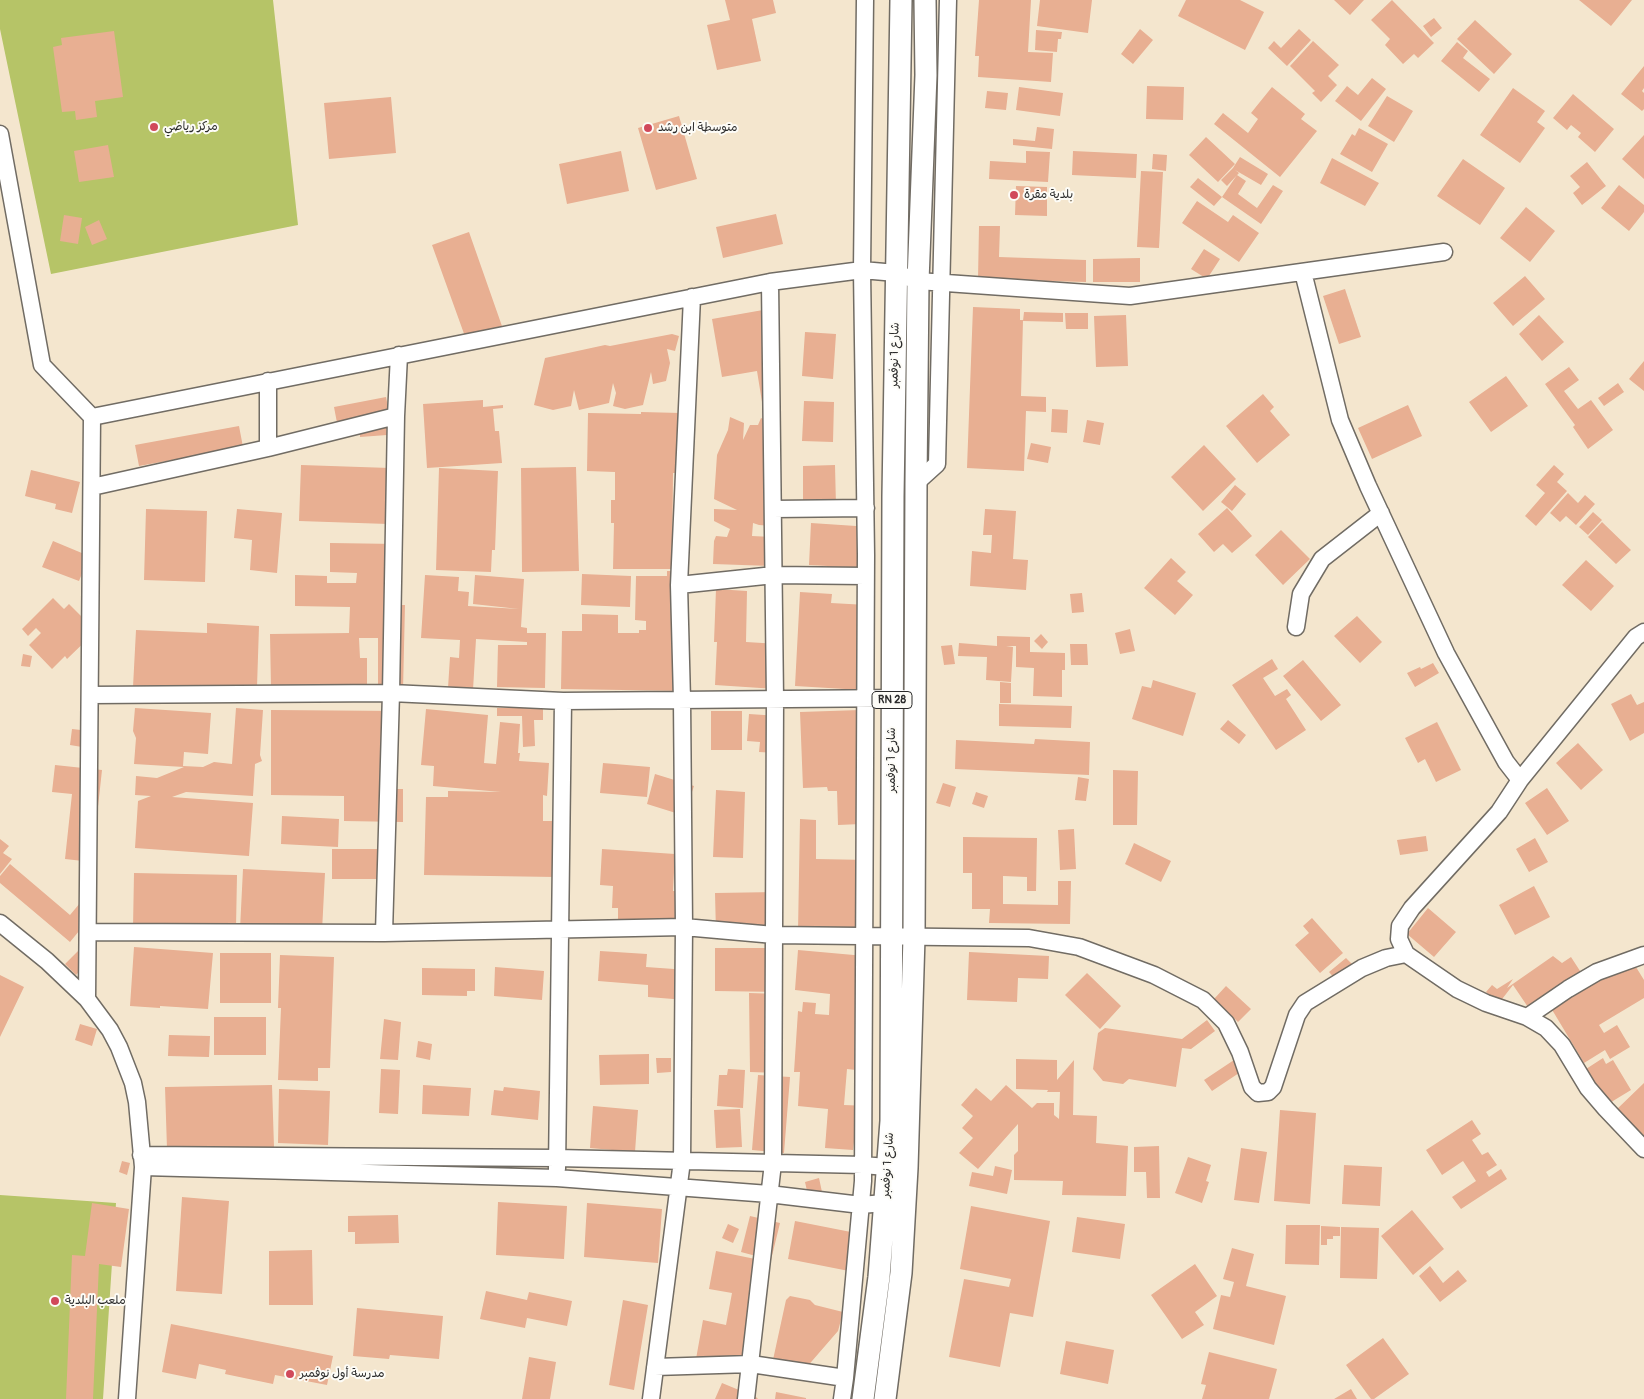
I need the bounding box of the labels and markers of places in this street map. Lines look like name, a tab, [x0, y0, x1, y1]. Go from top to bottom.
place label: مركز رياضي	[164, 120, 218, 134]
marker: مركز رياضي	[148, 121, 160, 133]
place label: متوسطة ابن رشد	[658, 121, 737, 135]
marker: متوسطة ابن رشد	[642, 122, 654, 134]
place label: بلدية مقرة	[1024, 188, 1073, 202]
marker: بلدية مقرة	[1008, 189, 1020, 201]
place label: ملعب البلدية	[65, 1294, 126, 1308]
marker: ملعب البلدية	[49, 1295, 61, 1307]
place label: مدرسة أول نوفمبر	[300, 1367, 385, 1381]
marker: مدرسة أول نوفمبر	[284, 1368, 296, 1380]

